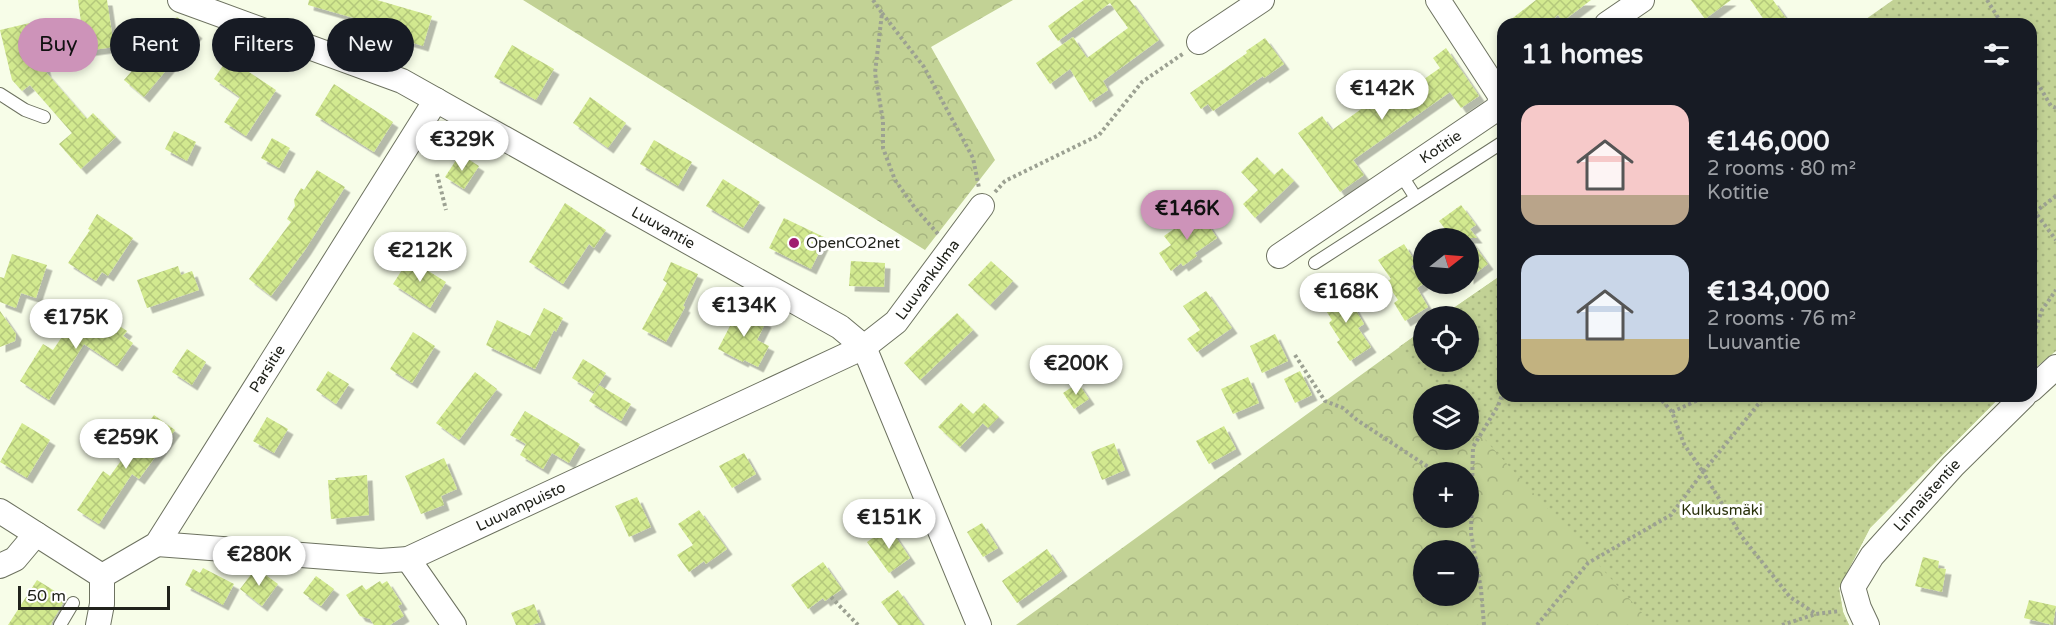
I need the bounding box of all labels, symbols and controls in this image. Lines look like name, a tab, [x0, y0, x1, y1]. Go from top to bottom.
chip: Buy	[18, 18, 98, 72]
chip: Rent	[110, 18, 200, 72]
chip: Filters	[212, 18, 315, 72]
chip: New	[327, 18, 414, 72]
icon: filters	[1980, 38, 2013, 71]
text: 11 homes	[1521, 39, 1643, 70]
pin: €142K	[1340, 70, 1424, 121]
text: €142K	[1350, 77, 1414, 101]
pin: €329K	[420, 121, 504, 172]
street label: Kotitie	[1416, 126, 1465, 167]
text: €146,000	[1707, 126, 1829, 157]
text: €329K	[430, 128, 494, 152]
icon: home	[1569, 129, 1641, 201]
text: 2 rooms · 80 m²	[1707, 157, 1856, 181]
text: Kotitie	[1707, 181, 1769, 205]
pin: €146K	[1145, 190, 1229, 241]
text: €146K	[1155, 197, 1219, 221]
street label: Luuvantie	[628, 203, 698, 253]
north arrow	[1413, 228, 1479, 294]
map controls	[1413, 228, 1479, 606]
pin: €212K	[378, 232, 462, 283]
place label: OpenCO2net	[806, 234, 900, 252]
marker: OpenCO2net	[787, 236, 801, 250]
street label: Luuvankulma	[892, 236, 963, 323]
text: €212K	[388, 239, 452, 263]
pin: €168K	[1304, 273, 1388, 324]
text: €134,000	[1707, 276, 1829, 307]
icon: home	[1569, 279, 1641, 351]
text: €168K	[1314, 280, 1378, 304]
pin: €134K	[702, 287, 786, 338]
text: €134K	[712, 294, 776, 318]
pin: €175K	[34, 299, 118, 350]
text: €175K	[44, 306, 108, 330]
button: locate	[1413, 306, 1479, 372]
text: 2 rooms · 76 m²	[1707, 307, 1856, 331]
text: Luuvantie	[1707, 331, 1800, 355]
street label: Parsitie	[245, 342, 289, 396]
pin: €200K	[1034, 345, 1118, 396]
text: €200K	[1044, 352, 1108, 376]
button: layers	[1413, 384, 1479, 450]
pin: €259K	[84, 419, 168, 470]
text: €259K	[94, 426, 158, 450]
street label: Linnaistentie	[1890, 455, 1964, 535]
button: +	[1413, 462, 1479, 528]
street label: Luuvanpuisto	[473, 478, 568, 535]
pin: €151K	[847, 499, 931, 550]
park label: Kulkusmäki	[1681, 501, 1763, 519]
text: €151K	[857, 506, 921, 530]
pin: €280K	[217, 536, 301, 587]
button: −	[1413, 540, 1479, 606]
text: €280K	[227, 543, 291, 567]
scale bar	[18, 583, 170, 610]
text: 50 m	[27, 586, 66, 606]

